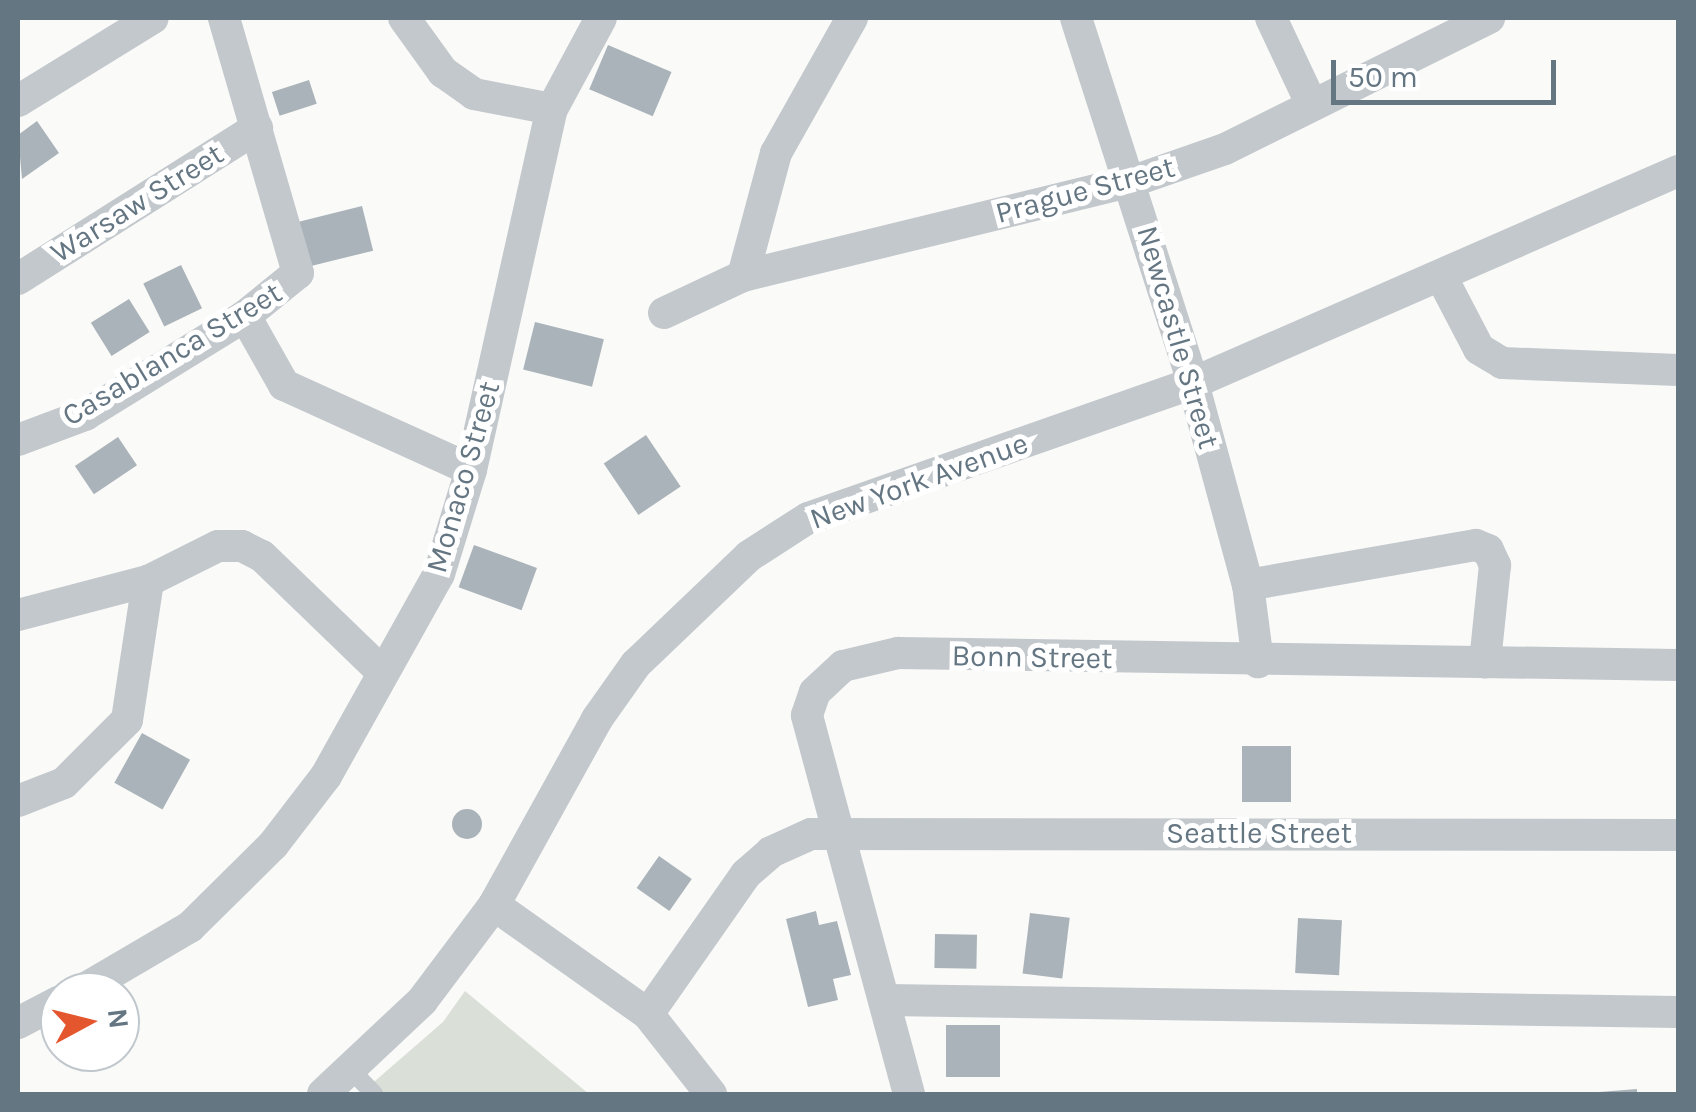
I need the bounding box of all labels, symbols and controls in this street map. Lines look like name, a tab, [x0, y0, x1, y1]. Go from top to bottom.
scale bar	[1336, 40, 1561, 102]
text: 50 m	[1348, 59, 1418, 95]
street label: Warsaw Street	[44, 136, 230, 270]
street label: Prague Street	[992, 149, 1178, 231]
street label: Newcastle Street	[1129, 222, 1227, 452]
street label: Casablanca Street	[56, 274, 288, 434]
street label: Monaco Street	[418, 377, 508, 577]
street label: New York Avenue	[805, 425, 1033, 537]
street label: Bonn Street	[951, 638, 1113, 676]
street label: Seattle Street	[1166, 815, 1352, 851]
north arrow	[40, 972, 140, 1072]
text: N	[101, 1007, 136, 1030]

